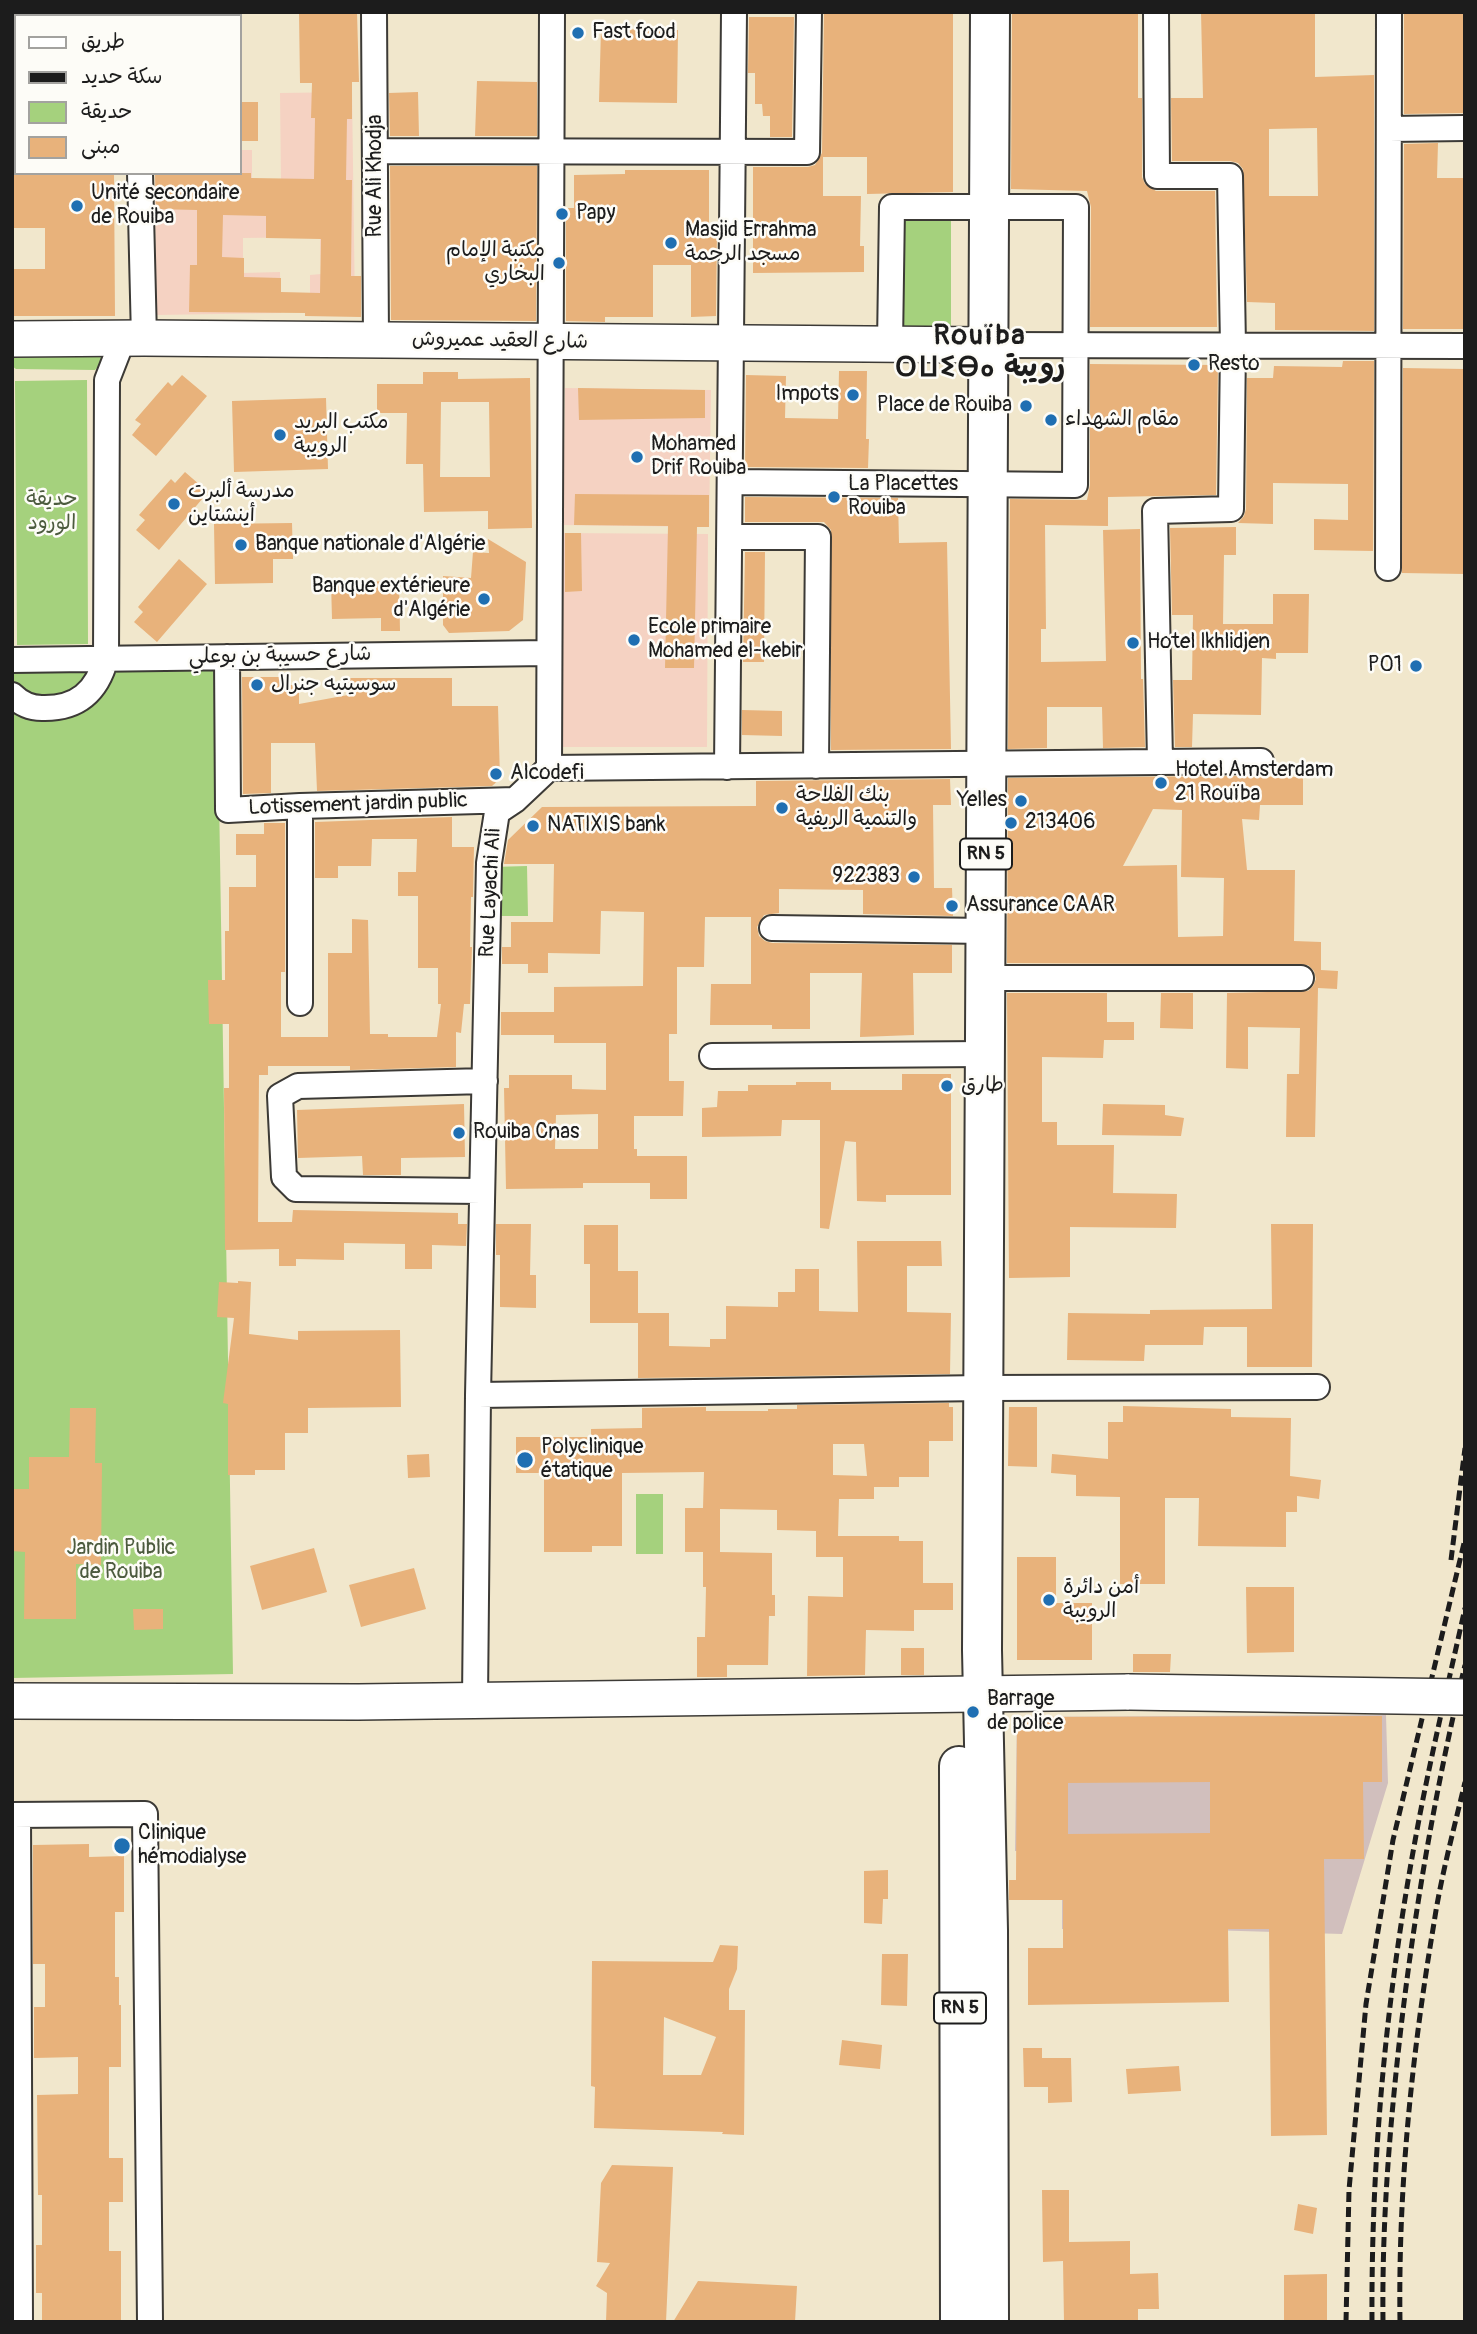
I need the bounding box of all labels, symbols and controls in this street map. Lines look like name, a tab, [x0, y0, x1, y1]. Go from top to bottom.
legend	[14, 14, 242, 175]
place label: Fast food	[592, 20, 676, 46]
marker: Fast food	[570, 25, 586, 41]
text: طريق	[81, 28, 125, 55]
text: سكة حديد	[81, 63, 162, 90]
text: حديقة	[81, 98, 132, 125]
street label: Rue Ali Khodja	[363, 114, 389, 238]
text: مبنى	[81, 133, 120, 160]
place label: Unité secondaire de Rouiba	[91, 181, 239, 231]
marker: Unité secondaire de Rouiba	[69, 198, 85, 214]
place label: Papy	[576, 201, 615, 227]
marker: Papy	[554, 206, 570, 222]
place label: Masjid Errahma مسجد الرحمة	[685, 218, 817, 268]
marker: Masjid Errahma مسجد الرحمة	[663, 235, 679, 251]
place label: مكتبة الإمام البخاري	[446, 238, 545, 288]
marker: مكتبة الإمام البخاري	[551, 255, 567, 271]
district label: Rouïba ⵔⵡⵉⴱⴰ رويبة	[901, 320, 1059, 386]
street label: شارع العقيد عميروش	[412, 327, 588, 355]
place label: Resto	[1208, 352, 1260, 378]
marker: Resto	[1186, 357, 1202, 373]
place label: Impots	[775, 382, 839, 408]
marker: Impots	[845, 387, 861, 403]
place label: Place de Rouiba	[877, 393, 1012, 419]
marker: Place de Rouiba	[1018, 398, 1034, 414]
place label: مقام الشهداء	[1065, 407, 1179, 433]
place label: مكتب البريد الرويبة	[294, 410, 389, 460]
marker: مقام الشهداء	[1043, 412, 1059, 428]
marker: مكتب البريد الرويبة	[272, 427, 288, 443]
place label: Mohamed Drif Rouiba	[651, 432, 746, 482]
marker: Mohamed Drif Rouiba	[629, 449, 645, 465]
place label: La Placettes Rouiba	[848, 472, 958, 522]
place label: مدرسة ألبرت أينشتاين	[188, 479, 295, 529]
park label: حديقة الورود	[26, 487, 78, 537]
marker: La Placettes Rouiba	[826, 489, 842, 505]
marker: مدرسة ألبرت أينشتاين	[166, 496, 182, 512]
place label: Banque nationale d'Algérie	[255, 532, 485, 558]
marker: Banque nationale d'Algérie	[233, 537, 249, 553]
place label: Banque extérieure d'Algérie	[312, 574, 470, 624]
marker: Banque extérieure d'Algérie	[476, 591, 492, 607]
place label: Ecole primaire Mohamed el-kebir	[648, 615, 803, 665]
place label: Hotel Ikhlidjen	[1147, 630, 1270, 656]
marker: Ecole primaire Mohamed el-kebir	[626, 632, 642, 648]
marker: Hotel Ikhlidjen	[1125, 635, 1141, 651]
street label: شارع حسيبة بن بوعلي	[188, 642, 372, 670]
place label: P01	[1368, 653, 1402, 679]
marker: P01	[1408, 658, 1424, 674]
place label: سوسيتيه جنرال	[271, 672, 396, 698]
marker: سوسيتيه جنرال	[249, 677, 265, 693]
place label: Hotel Amsterdam 21 Rouïba	[1175, 758, 1333, 808]
place label: Alcodefi	[510, 761, 584, 787]
marker: Alcodefi	[488, 766, 504, 782]
marker: Hotel Amsterdam 21 Rouïba	[1153, 775, 1169, 791]
place label: بنك الفلاحة والتنمية الريفية	[796, 783, 917, 833]
place label: Yelles	[957, 788, 1007, 814]
street label: Lotissement jardin public	[248, 789, 468, 821]
marker: Yelles	[1013, 793, 1029, 809]
marker: بنك الفلاحة والتنمية الريفية	[774, 800, 790, 816]
place label: 213406	[1025, 810, 1095, 836]
place label: NATIXIS bank	[547, 813, 665, 839]
marker: 213406	[1003, 815, 1019, 831]
marker: NATIXIS bank	[525, 818, 541, 834]
street label: Rue Layachi Ali	[475, 828, 507, 958]
road number: RN 5	[960, 838, 1012, 870]
place label: 922383	[832, 864, 900, 890]
marker: 922383	[906, 869, 922, 885]
place label: Assurance CAAR	[966, 893, 1115, 919]
marker: Assurance CAAR	[944, 898, 960, 914]
place label: طارق	[961, 1073, 1004, 1099]
marker: طارق	[939, 1078, 955, 1094]
place label: Rouiba Cnas	[473, 1120, 579, 1146]
marker: Rouiba Cnas	[451, 1125, 467, 1141]
place label: Polyclinique étatique	[541, 1435, 643, 1485]
marker: Polyclinique étatique	[515, 1450, 535, 1470]
park label: Jardin Public de Rouiba	[66, 1536, 176, 1586]
place label: أمن دائرة الرويبة	[1063, 1575, 1139, 1625]
marker: أمن دائرة الرويبة	[1041, 1592, 1057, 1608]
place label: Barrage de police	[987, 1687, 1063, 1737]
marker: Barrage de police	[965, 1704, 981, 1720]
place label: Clinique hémodialyse	[138, 1821, 246, 1871]
marker: Clinique hémodialyse	[112, 1836, 132, 1856]
road number: RN 5	[934, 1992, 986, 2024]

